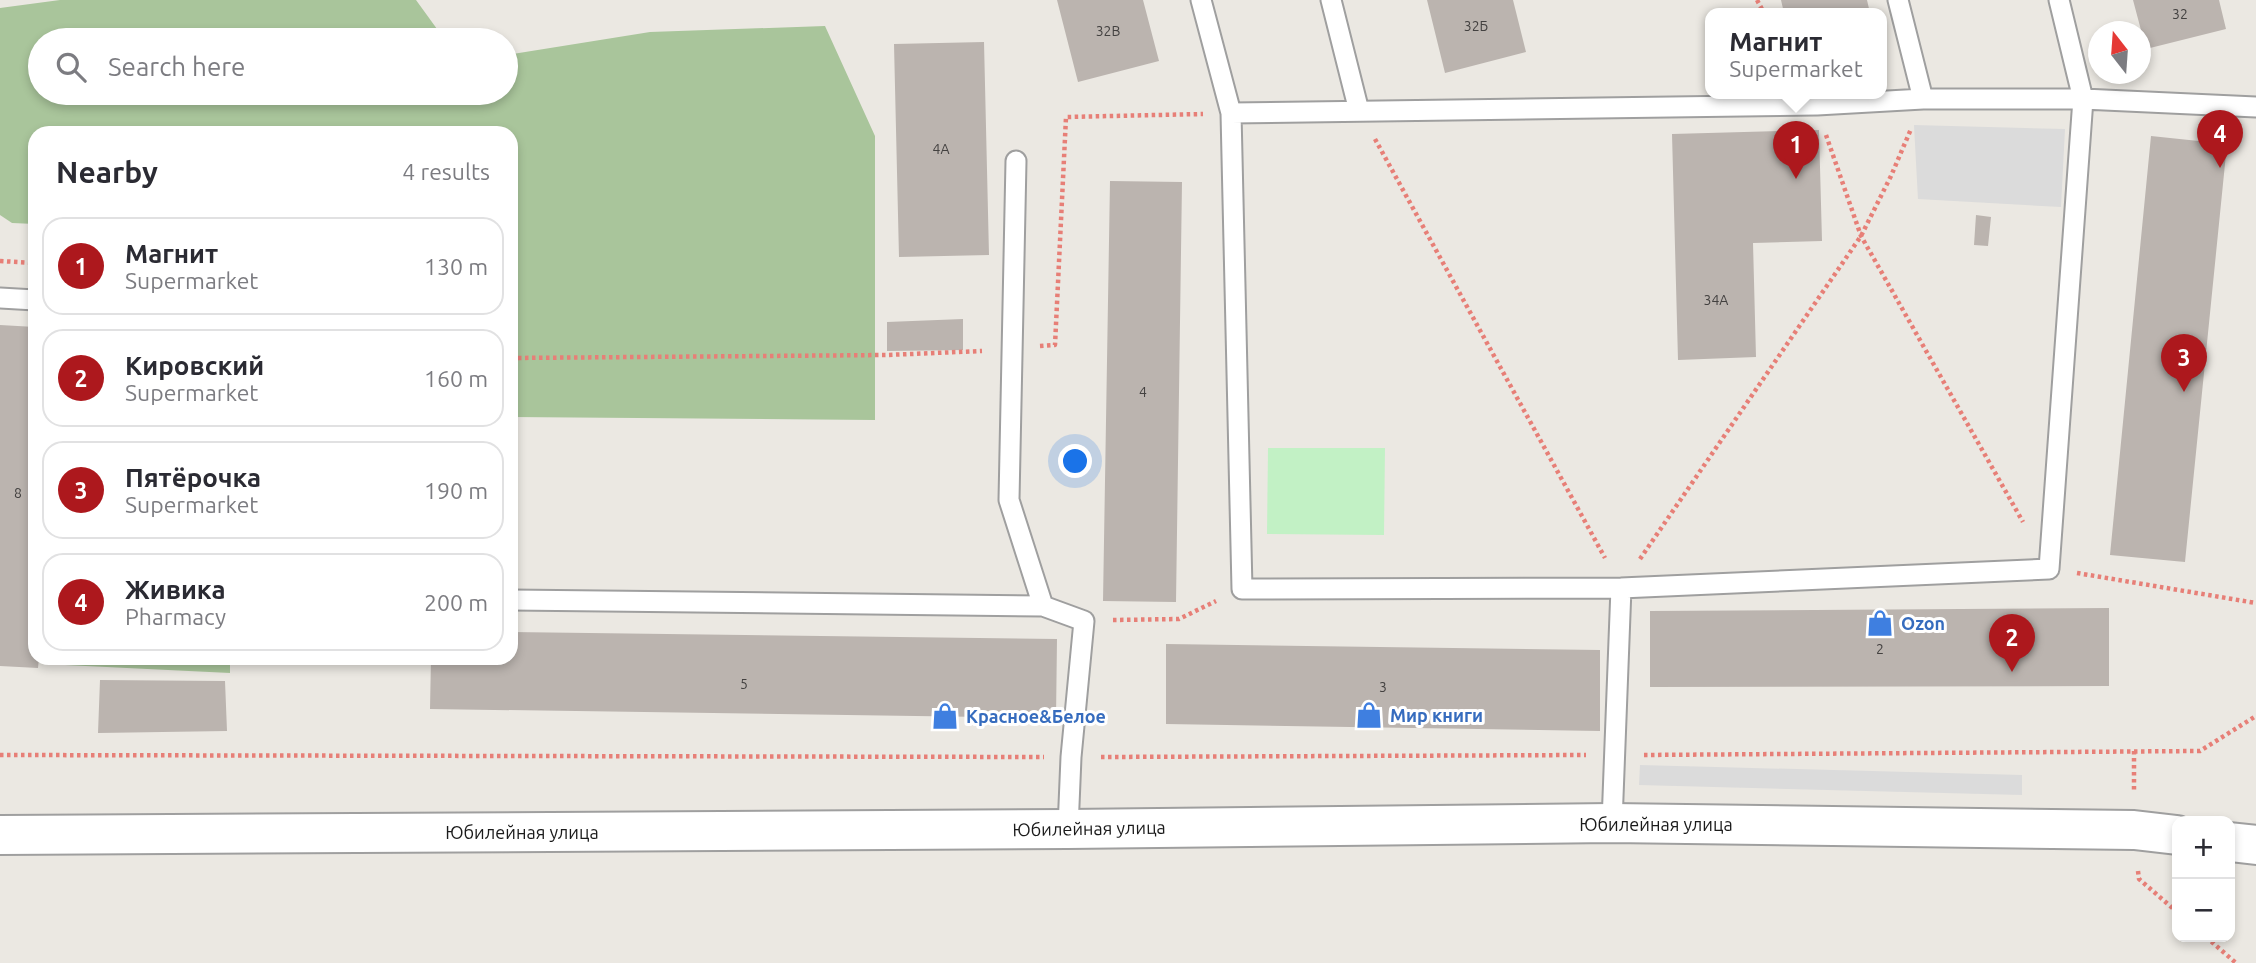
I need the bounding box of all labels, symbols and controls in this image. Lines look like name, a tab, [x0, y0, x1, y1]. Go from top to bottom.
house number: 32	[2172, 6, 2188, 22]
popup	[1705, 8, 1887, 99]
house number: 32Б	[1464, 18, 1488, 34]
north arrow	[2088, 21, 2151, 84]
house number: 32В	[1096, 23, 1120, 39]
text: Магнит	[1729, 27, 1822, 56]
search box	[28, 28, 518, 105]
icon: search	[52, 48, 90, 86]
text: Search here	[108, 52, 245, 81]
text: Supermarket	[1729, 56, 1863, 81]
pin: 4	[2197, 110, 2243, 168]
pin: 1	[1773, 121, 1819, 179]
house number: 4А	[933, 141, 950, 157]
text: Nearby	[56, 155, 158, 189]
text: 4 results	[402, 159, 490, 184]
text: Магнит	[125, 239, 218, 268]
text: 1	[75, 254, 87, 279]
text: 130 m	[424, 254, 488, 279]
text: Supermarket	[125, 268, 258, 293]
house number: 34А	[1704, 292, 1728, 308]
pin: 3	[2161, 334, 2207, 392]
text: Кировский	[125, 351, 264, 380]
text: 2	[75, 366, 87, 391]
text: 160 m	[424, 366, 488, 391]
text: Supermarket	[125, 380, 258, 405]
house number: 4	[1139, 384, 1147, 400]
your location	[1058, 444, 1092, 478]
text: Пятёрочка	[125, 463, 261, 492]
text: 3	[75, 478, 87, 503]
text: 190 m	[424, 478, 488, 503]
house number: 8	[14, 485, 22, 501]
text: Supermarket	[125, 492, 258, 517]
text: Живика	[125, 575, 226, 604]
text: 4	[75, 590, 87, 615]
text: 200 m	[424, 590, 488, 615]
text: Pharmacy	[125, 604, 226, 629]
shop icon: Ozon	[1865, 608, 1895, 638]
place label: Ozon	[1901, 613, 1945, 633]
pin: 2	[1989, 614, 2035, 672]
house number: 2	[1876, 641, 1884, 657]
house number: 5	[740, 676, 748, 692]
house number: 3	[1379, 679, 1387, 695]
shop icon: Мир книги	[1354, 700, 1384, 730]
shop icon: Красное&Белое	[930, 701, 960, 731]
place label: Мир книги	[1390, 705, 1483, 725]
place label: Красное&Белое	[966, 706, 1106, 726]
street label: Юбилейная улица	[1579, 814, 1733, 834]
map controls	[2172, 816, 2235, 942]
button: +	[2172, 816, 2235, 879]
street label: Юбилейная улица	[1012, 817, 1166, 839]
street label: Юбилейная улица	[445, 822, 599, 842]
button: −	[2172, 879, 2235, 942]

